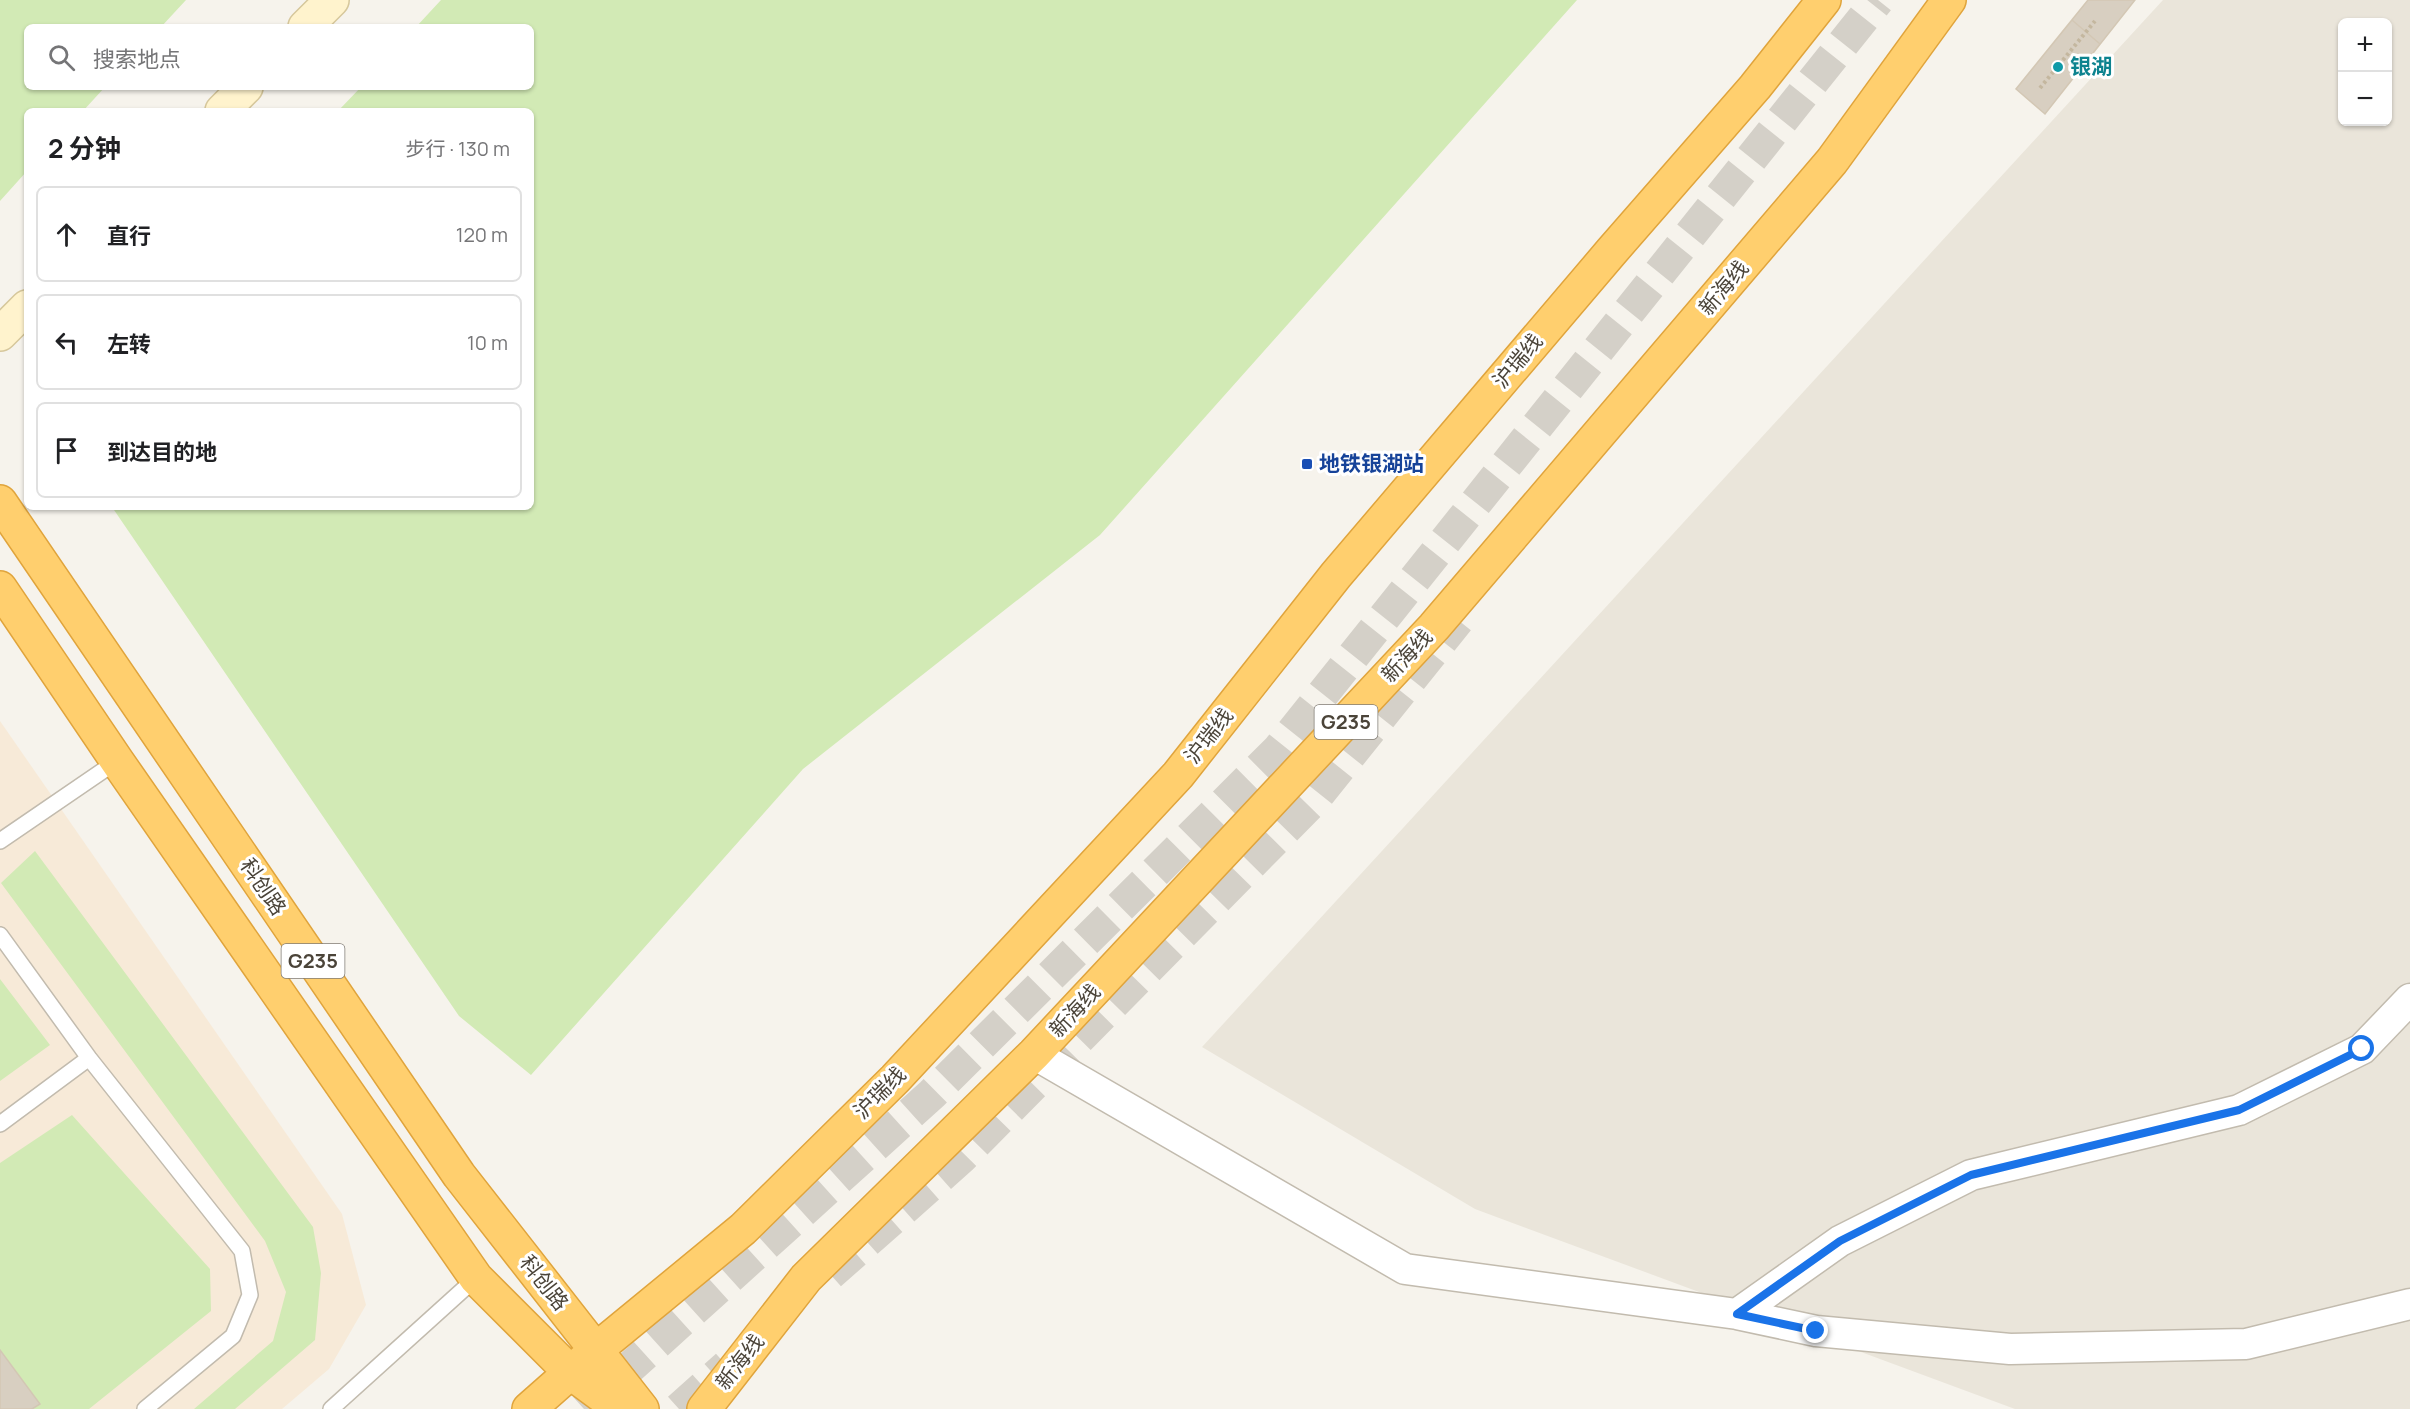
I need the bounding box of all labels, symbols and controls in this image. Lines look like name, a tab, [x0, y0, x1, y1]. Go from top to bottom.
map controls	[2338, 18, 2392, 126]
button: +	[2338, 18, 2392, 72]
search box	[24, 24, 534, 90]
icon: search	[45, 41, 78, 74]
text: 搜索地点	[93, 44, 181, 74]
place label: 银湖	[2070, 52, 2112, 80]
marker: 银湖	[2051, 60, 2065, 74]
button: −	[2338, 72, 2392, 126]
text: 2 分钟	[48, 130, 121, 166]
text: 步行 · 130 m	[405, 135, 510, 162]
icon: ahead	[50, 218, 83, 251]
text: 直行	[107, 221, 151, 251]
text: 120 m	[456, 221, 508, 248]
street label: 新海线	[1692, 254, 1754, 320]
icon: left	[50, 326, 83, 359]
street label: 沪瑞线	[1486, 327, 1548, 393]
text: 左转	[107, 329, 151, 359]
text: 10 m	[467, 329, 508, 356]
icon: arrive	[50, 434, 83, 467]
text: 到达目的地	[107, 437, 217, 467]
place label: 地铁银湖站	[1319, 449, 1424, 477]
marker: 地铁银湖站	[1300, 457, 1314, 471]
street label: 新海线	[1375, 623, 1438, 688]
street label: 沪瑞线	[1178, 702, 1239, 769]
road number: G235	[1314, 705, 1378, 739]
street label: 科创路	[235, 852, 293, 920]
road number: G235	[282, 944, 344, 978]
street label: 新海线	[1043, 978, 1106, 1043]
route start	[2348, 1035, 2374, 1061]
street label: 沪瑞线	[847, 1060, 911, 1124]
street label: 科创路	[514, 1249, 575, 1316]
route end	[1802, 1317, 1828, 1343]
street label: 新海线	[709, 1328, 770, 1395]

